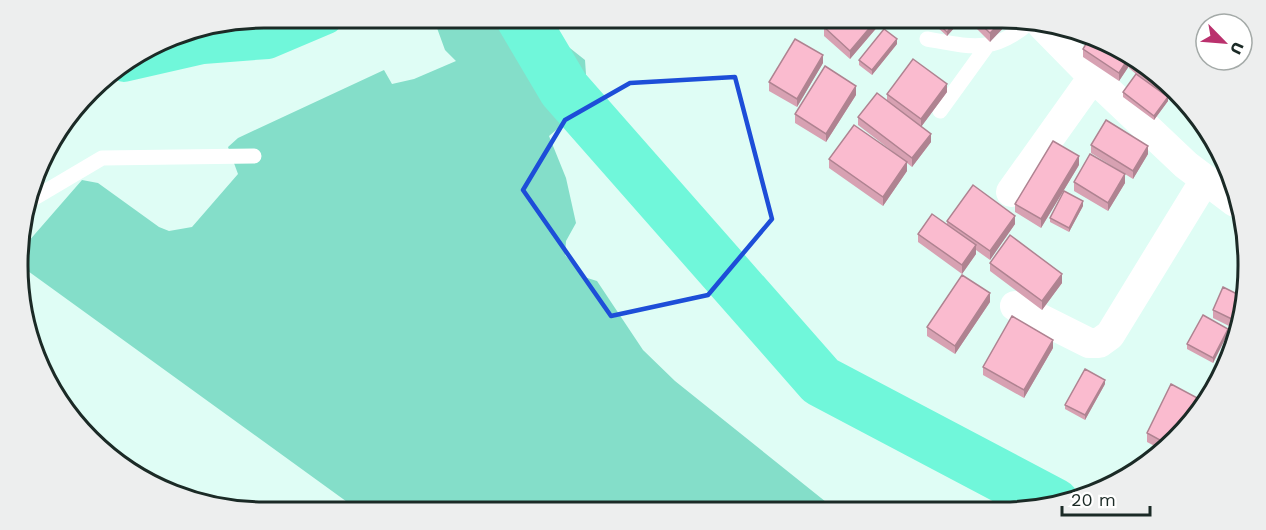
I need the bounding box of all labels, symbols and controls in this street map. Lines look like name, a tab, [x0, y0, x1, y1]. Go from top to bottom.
north arrow	[1194, 12, 1254, 72]
text: U	[1226, 39, 1248, 57]
scale bar	[1062, 479, 1150, 517]
text: 20 m	[1071, 489, 1116, 510]

